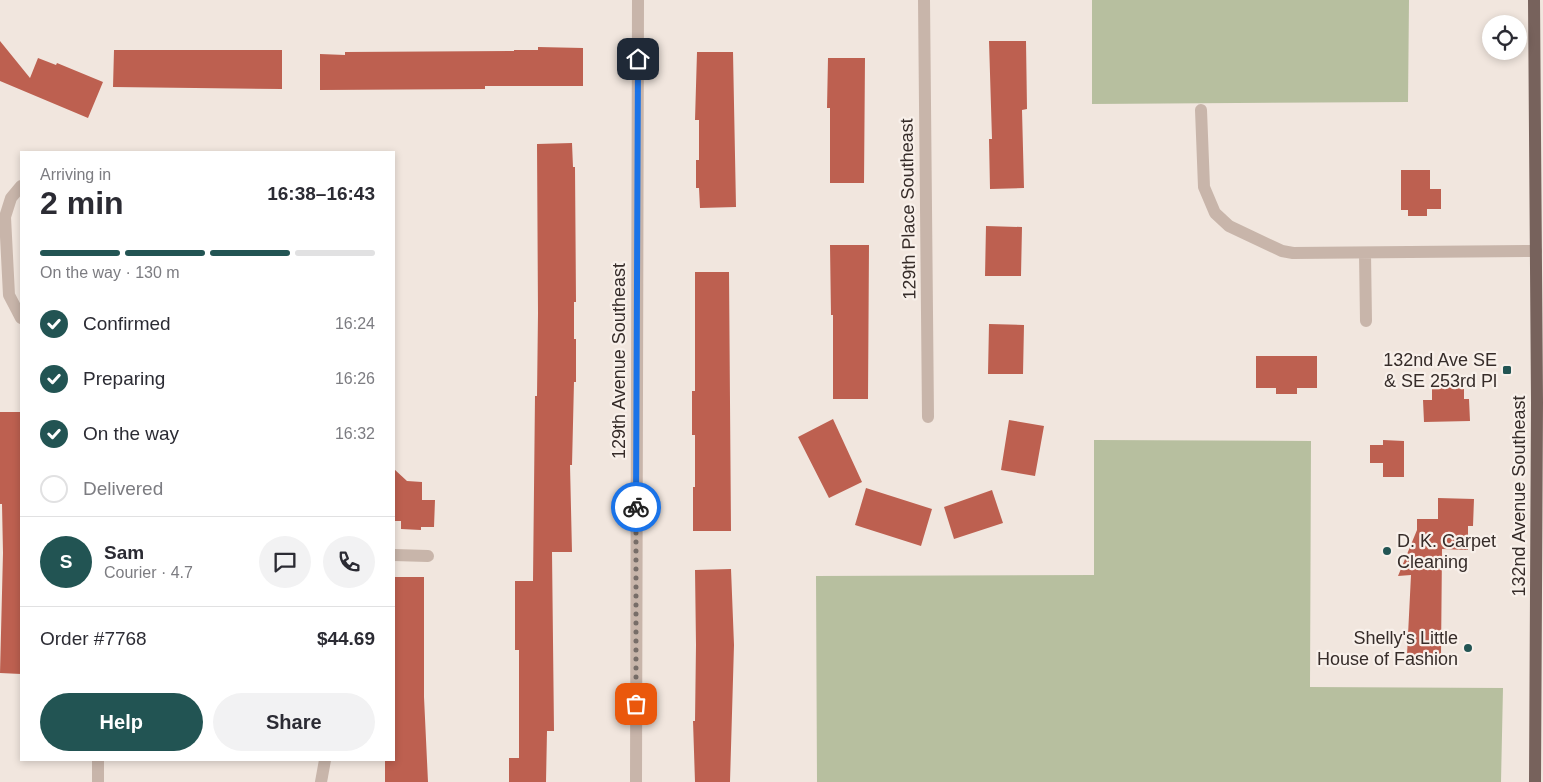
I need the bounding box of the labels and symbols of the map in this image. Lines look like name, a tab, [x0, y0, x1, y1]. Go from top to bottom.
pin	[617, 38, 659, 80]
street label: 129th Place Southeast	[896, 118, 920, 300]
street label: 129th Avenue Southeast	[609, 263, 629, 459]
place label: 132nd Ave SE & SE 253rd Pl	[1383, 350, 1497, 391]
marker: 132nd Ave SE & SE 253rd Pl	[1501, 364, 1513, 376]
street label: 132nd Avenue Southeast	[1509, 396, 1529, 596]
courier	[611, 482, 661, 532]
place label: D. K. Carpet Cleaning	[1397, 531, 1496, 572]
marker: D. K. Carpet Cleaning	[1381, 545, 1393, 557]
place label: Shelly's Little House of Fashion	[1317, 628, 1458, 669]
marker: Shelly's Little House of Fashion	[1462, 642, 1474, 654]
pin	[615, 683, 657, 725]

